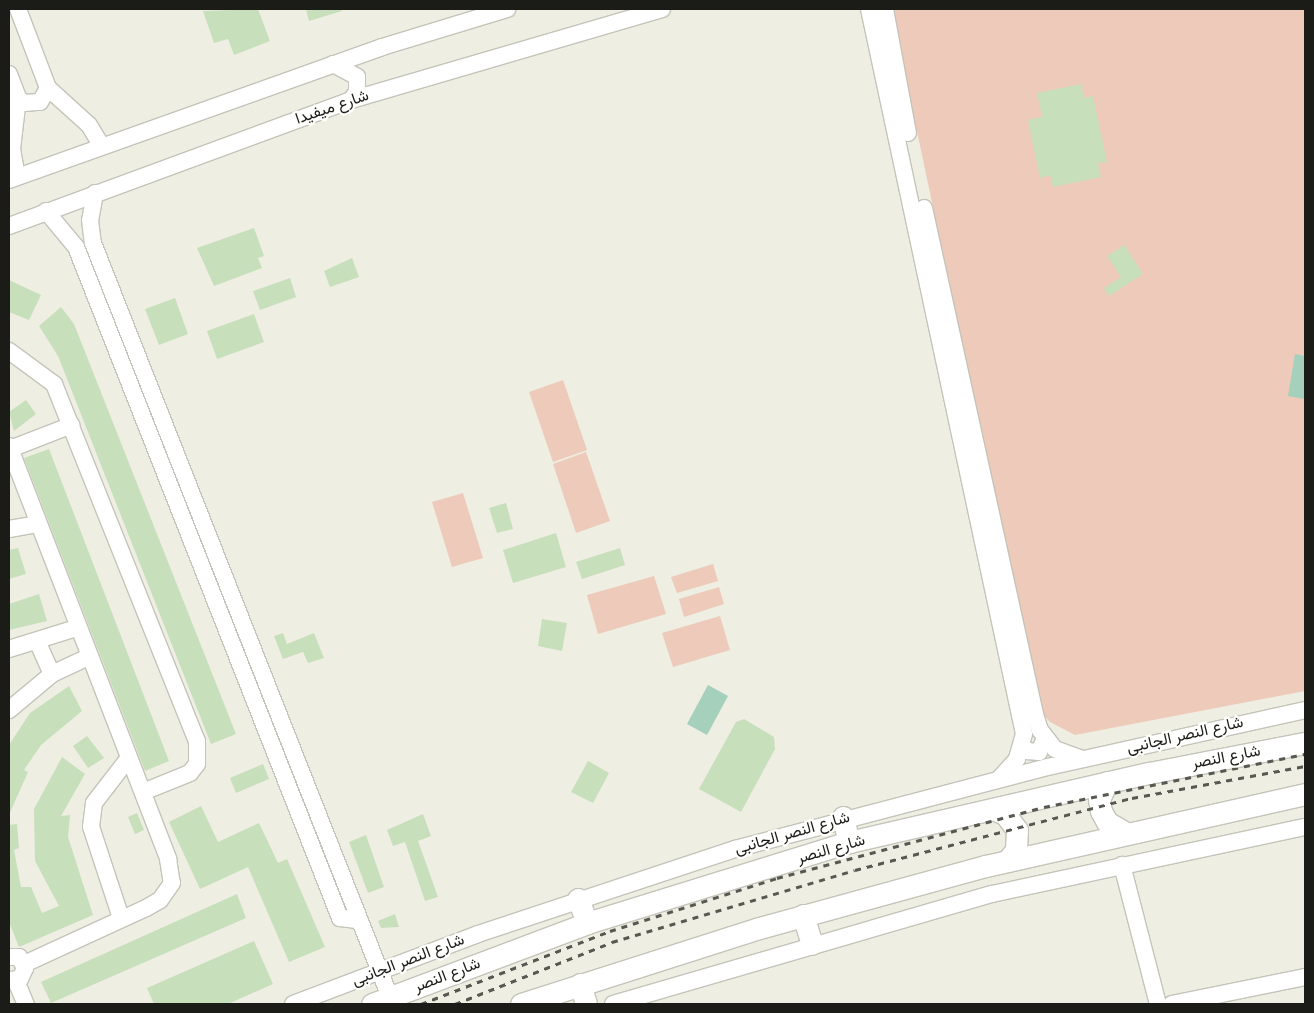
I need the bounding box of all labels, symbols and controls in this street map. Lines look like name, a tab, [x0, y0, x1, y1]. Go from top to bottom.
street label: شارع ميفيدا	[293, 85, 371, 129]
street label: شارع النصر الجانبى	[1125, 712, 1245, 758]
street label: شارع النصر	[1190, 741, 1262, 773]
street label: شارع النصر الجانبى	[732, 807, 852, 859]
street label: شارع النصر	[795, 830, 867, 868]
street label: شارع النصر الجانبى	[349, 930, 467, 990]
street label: شارع النصر	[411, 954, 483, 996]

